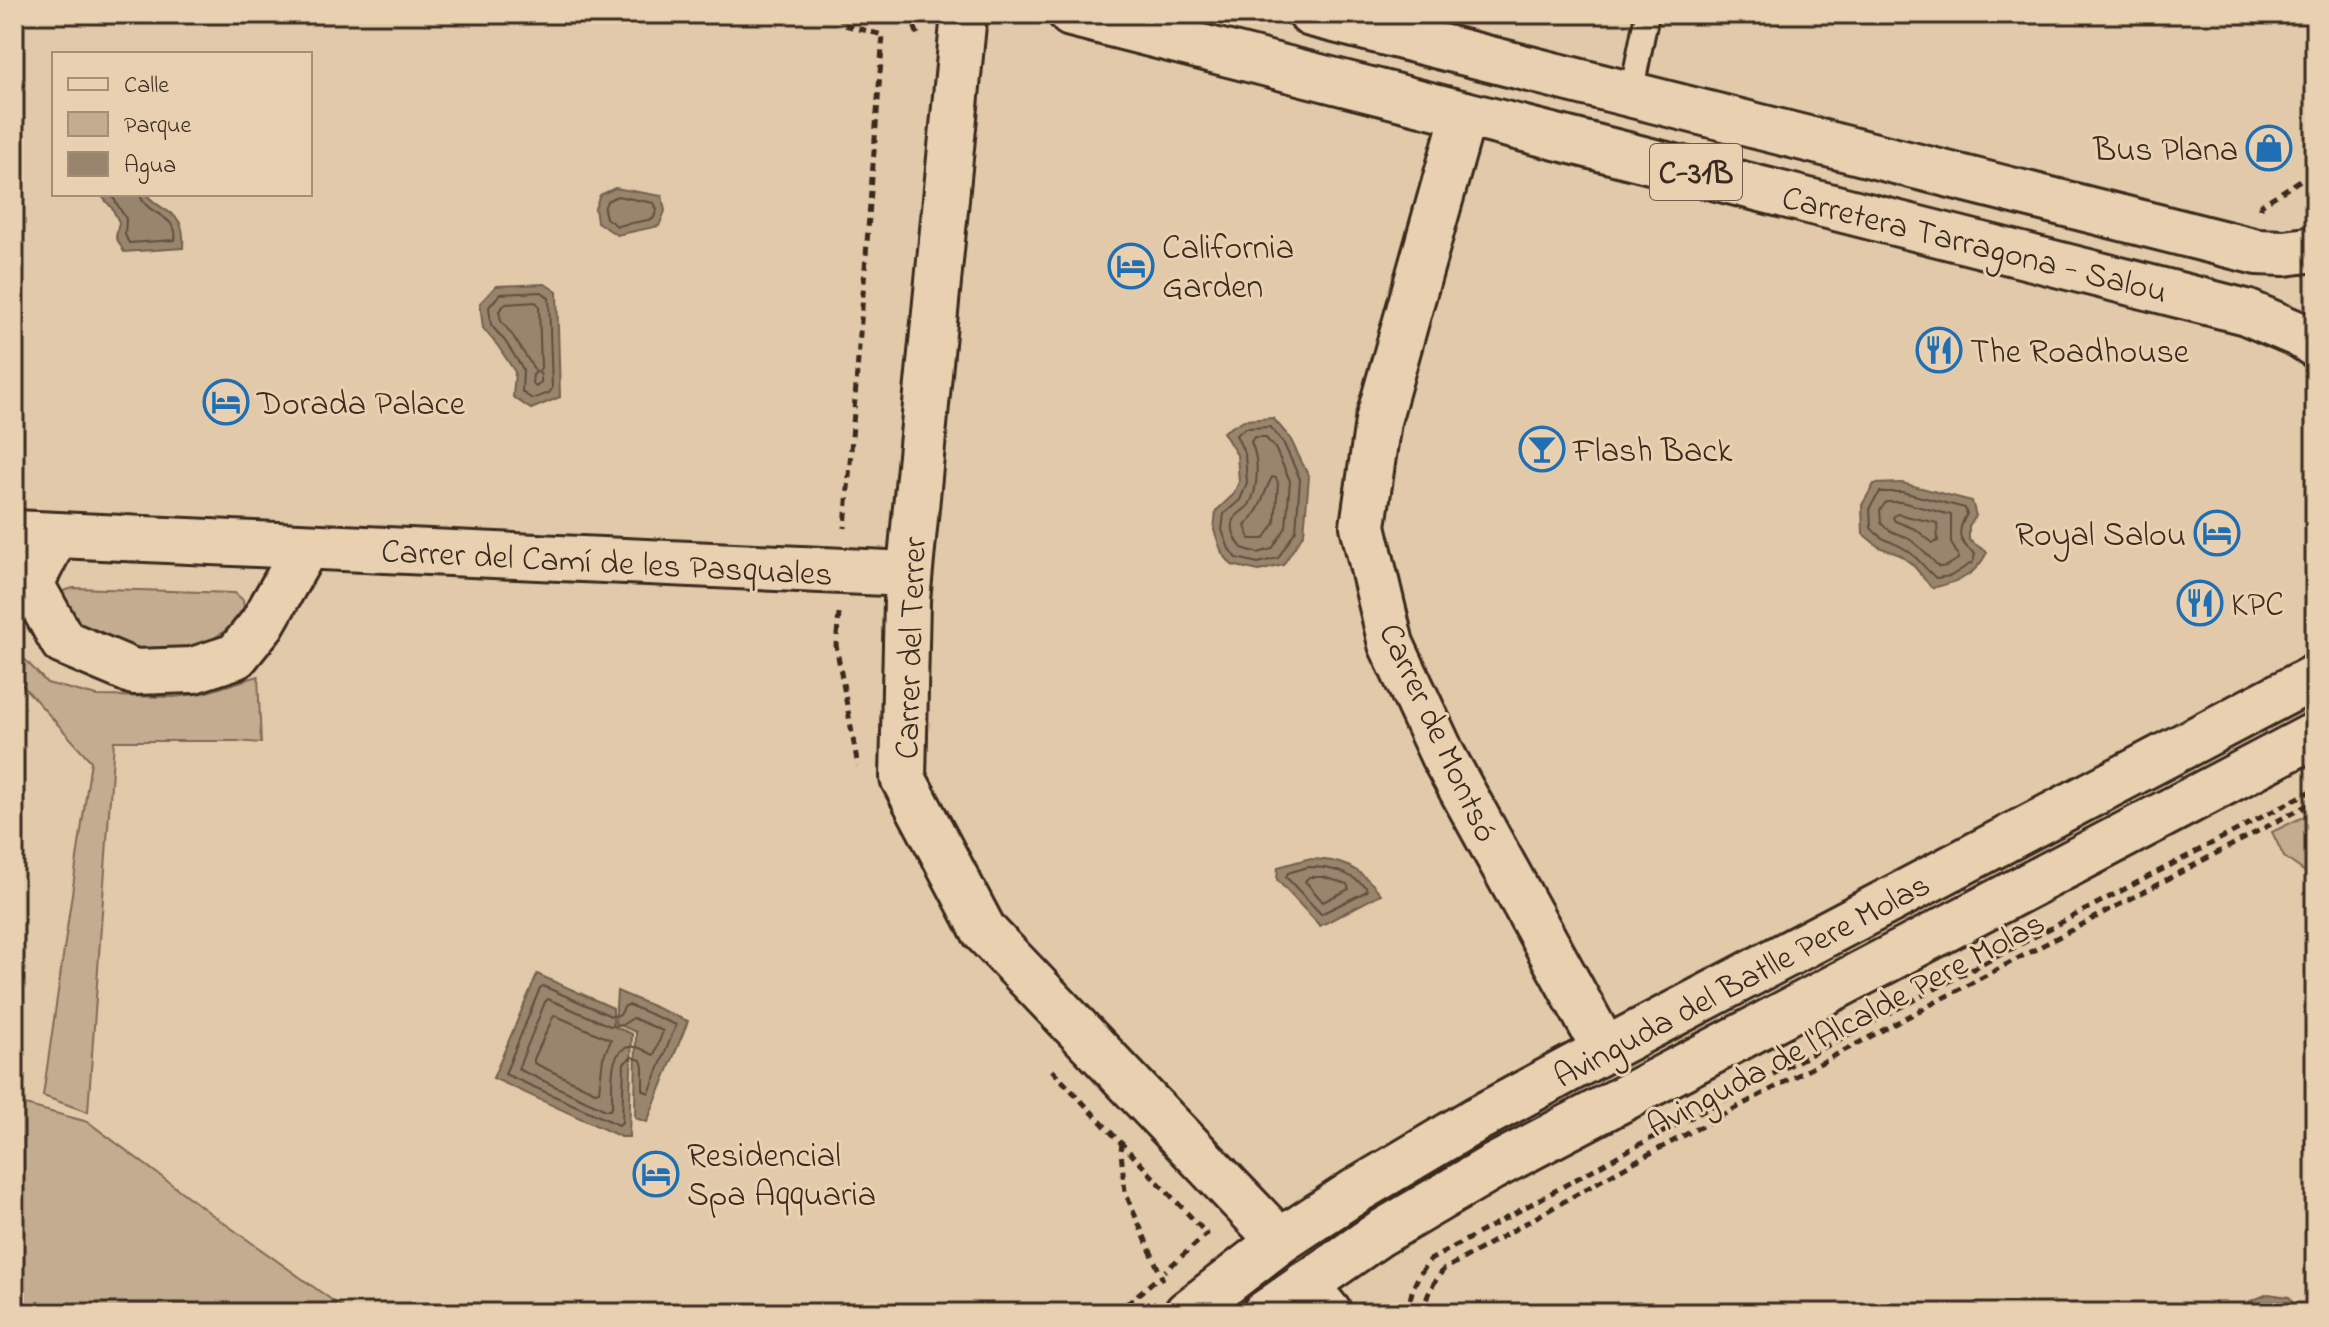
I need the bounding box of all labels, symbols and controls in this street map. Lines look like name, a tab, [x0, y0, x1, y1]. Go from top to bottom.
legend	[52, 52, 312, 196]
text: Calle	[124, 69, 169, 104]
text: Parque	[124, 109, 191, 144]
shop icon: Bus Plana	[2245, 124, 2293, 172]
place label: Bus Plana	[2092, 127, 2238, 177]
road number: C-31B	[1650, 144, 1742, 200]
text: Agua	[124, 149, 176, 184]
street label: Carretera Tarragona - Salou	[1776, 175, 2172, 319]
place label: California Garden	[1162, 225, 1294, 314]
hotel icon: California Garden	[1107, 242, 1155, 290]
restaurant icon: The Roadhouse	[1915, 326, 1963, 374]
place label: The Roadhouse	[1970, 329, 2190, 379]
hotel icon: Dorada Palace	[202, 378, 250, 426]
place label: Dorada Palace	[256, 381, 466, 431]
bar icon: Flash Back	[1518, 425, 1566, 473]
place label: Flash Back	[1572, 428, 1732, 478]
hotel icon: Royal Salou	[2193, 509, 2241, 557]
place label: Royal Salou	[2015, 512, 2186, 562]
street label: Carrer del Camí de les Pasquales	[380, 528, 834, 602]
street label: Carrer del Terrer	[884, 536, 942, 760]
restaurant icon: KPC	[2176, 579, 2224, 627]
place label: KPC	[2231, 582, 2284, 632]
street label: Carrer de Montsó	[1364, 616, 1509, 852]
street label: Avinguda del Batlle Pere Molas	[1546, 862, 1940, 1103]
street label: Avinguda de l'Alcalde Pere Molas	[1639, 900, 2055, 1153]
place label: Residencial Spa Aqquaria	[687, 1133, 876, 1222]
hotel icon: Residencial Spa Aqquaria	[632, 1150, 680, 1198]

